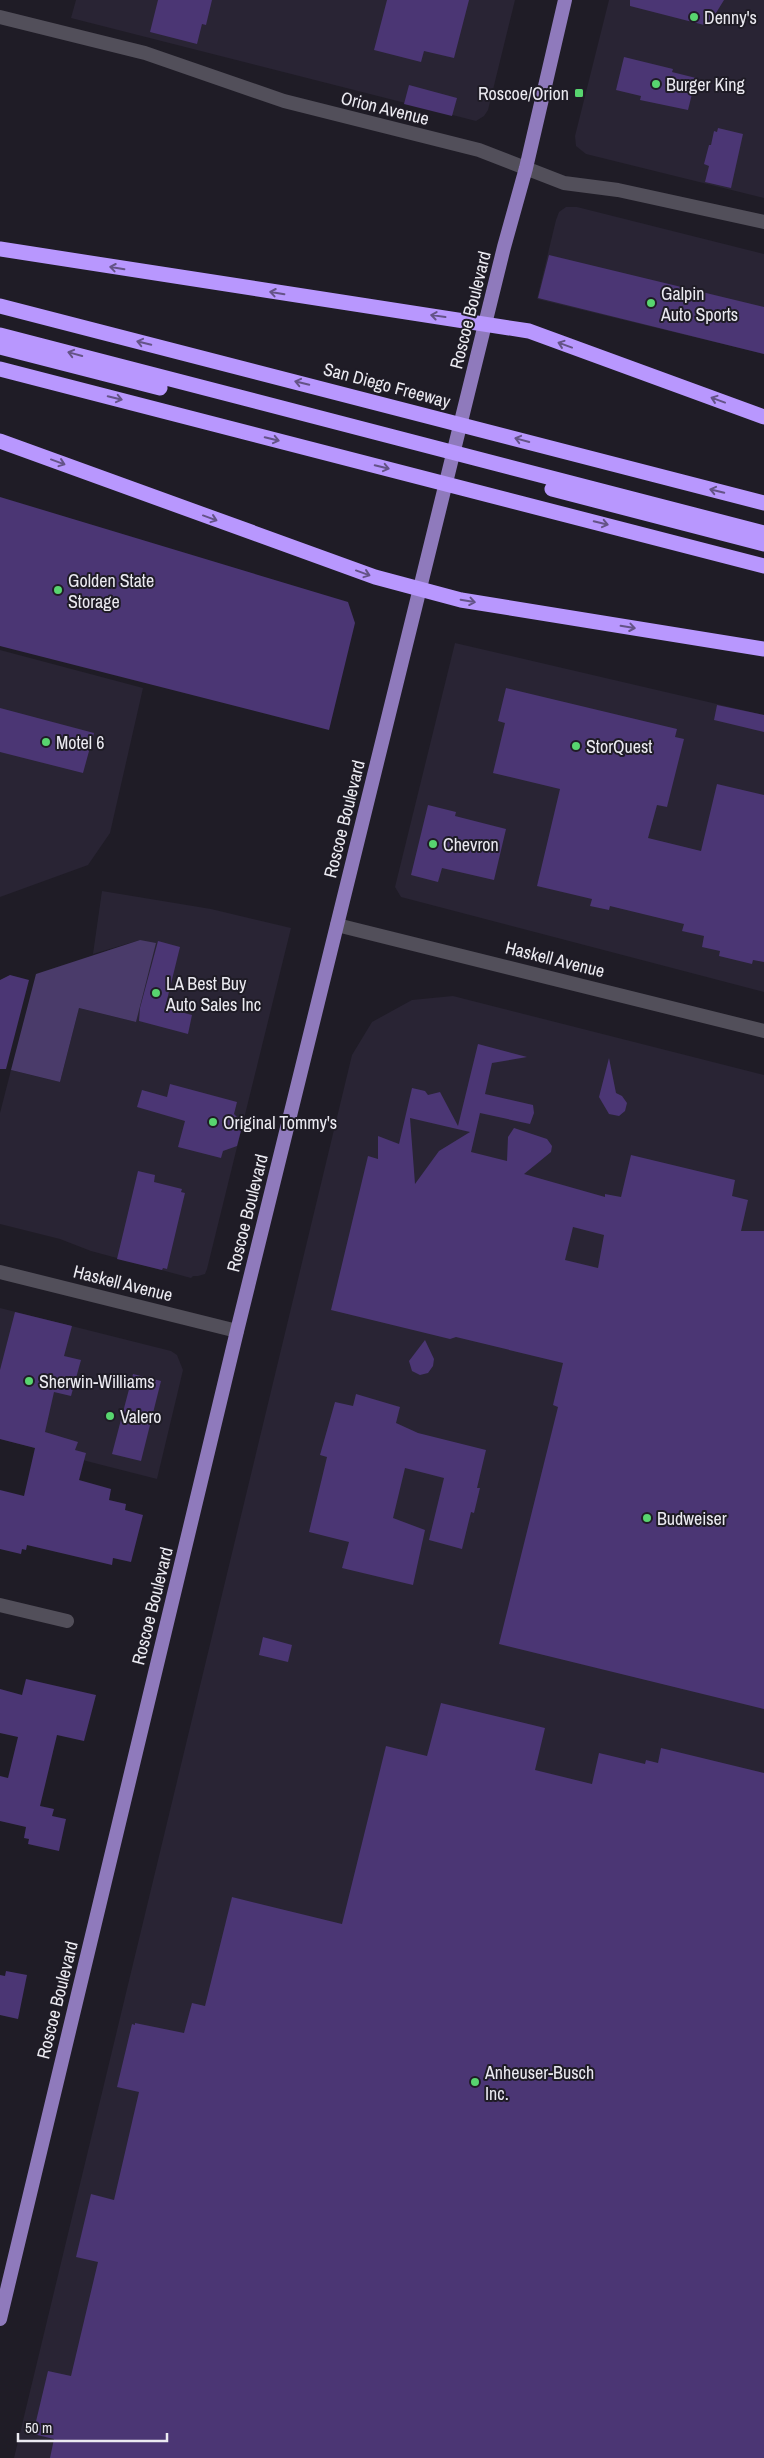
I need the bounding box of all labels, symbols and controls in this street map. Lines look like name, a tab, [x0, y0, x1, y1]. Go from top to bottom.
place label: Denny's	[704, 5, 757, 30]
marker: Denny's	[688, 11, 700, 23]
place label: Burger King	[666, 72, 746, 97]
marker: Burger King	[650, 78, 662, 90]
place label: Roscoe/Orion	[478, 81, 569, 106]
street label: Orion Avenue	[338, 85, 432, 131]
marker: Roscoe/Orion	[573, 87, 585, 99]
street label: Roscoe Boulevard	[443, 248, 497, 372]
one-way arrow	[109, 263, 125, 273]
place label: Galpin Auto Sports	[660, 281, 738, 327]
one-way arrow	[270, 288, 286, 298]
marker: Galpin Auto Sports	[645, 297, 657, 309]
one-way arrow	[431, 311, 447, 321]
one-way arrow	[137, 337, 153, 347]
one-way arrow	[558, 340, 574, 349]
one-way arrow	[67, 349, 83, 359]
street label: San Diego Freeway	[321, 356, 454, 414]
one-way arrow	[294, 378, 310, 387]
one-way arrow	[107, 394, 123, 404]
one-way arrow	[711, 395, 726, 404]
one-way arrow	[264, 435, 280, 444]
one-way arrow	[515, 435, 531, 445]
one-way arrow	[49, 458, 65, 467]
one-way arrow	[374, 463, 390, 472]
one-way arrow	[709, 486, 725, 495]
one-way arrow	[202, 514, 218, 523]
one-way arrow	[592, 519, 608, 529]
place label: Golden State Storage	[68, 568, 154, 614]
one-way arrow	[355, 569, 370, 578]
marker: Golden State Storage	[52, 584, 64, 596]
one-way arrow	[459, 596, 475, 606]
one-way arrow	[620, 623, 636, 633]
place label: Motel 6	[56, 730, 104, 755]
place label: StorQuest	[586, 734, 652, 759]
marker: Motel 6	[40, 736, 52, 748]
marker: StorQuest	[570, 740, 582, 752]
street label: Roscoe Boulevard	[317, 757, 371, 881]
place label: Chevron	[443, 832, 499, 857]
marker: Chevron	[427, 838, 439, 850]
street label: Haskell Avenue	[503, 935, 607, 983]
place label: LA Best Buy Auto Sales Inc	[165, 971, 261, 1017]
marker: LA Best Buy Auto Sales Inc	[150, 987, 162, 999]
place label: Original Tommy's	[223, 1110, 337, 1135]
marker: Original Tommy's	[207, 1116, 219, 1128]
street label: Roscoe Boulevard	[220, 1151, 274, 1275]
street label: Haskell Avenue	[71, 1259, 175, 1307]
place label: Sherwin-Williams	[39, 1369, 155, 1394]
marker: Sherwin-Williams	[23, 1375, 35, 1387]
place label: Valero	[120, 1404, 162, 1429]
marker: Valero	[104, 1410, 116, 1422]
place label: Budweiser	[657, 1506, 727, 1531]
marker: Budweiser	[641, 1512, 653, 1524]
street label: Roscoe Boulevard	[125, 1544, 179, 1668]
street label: Roscoe Boulevard	[30, 1938, 84, 2062]
place label: Anheuser-Busch Inc.	[484, 2060, 594, 2106]
marker: Anheuser-Busch Inc.	[469, 2076, 481, 2088]
scale bar	[18, 2410, 166, 2442]
text: 50 m	[25, 2417, 52, 2438]

